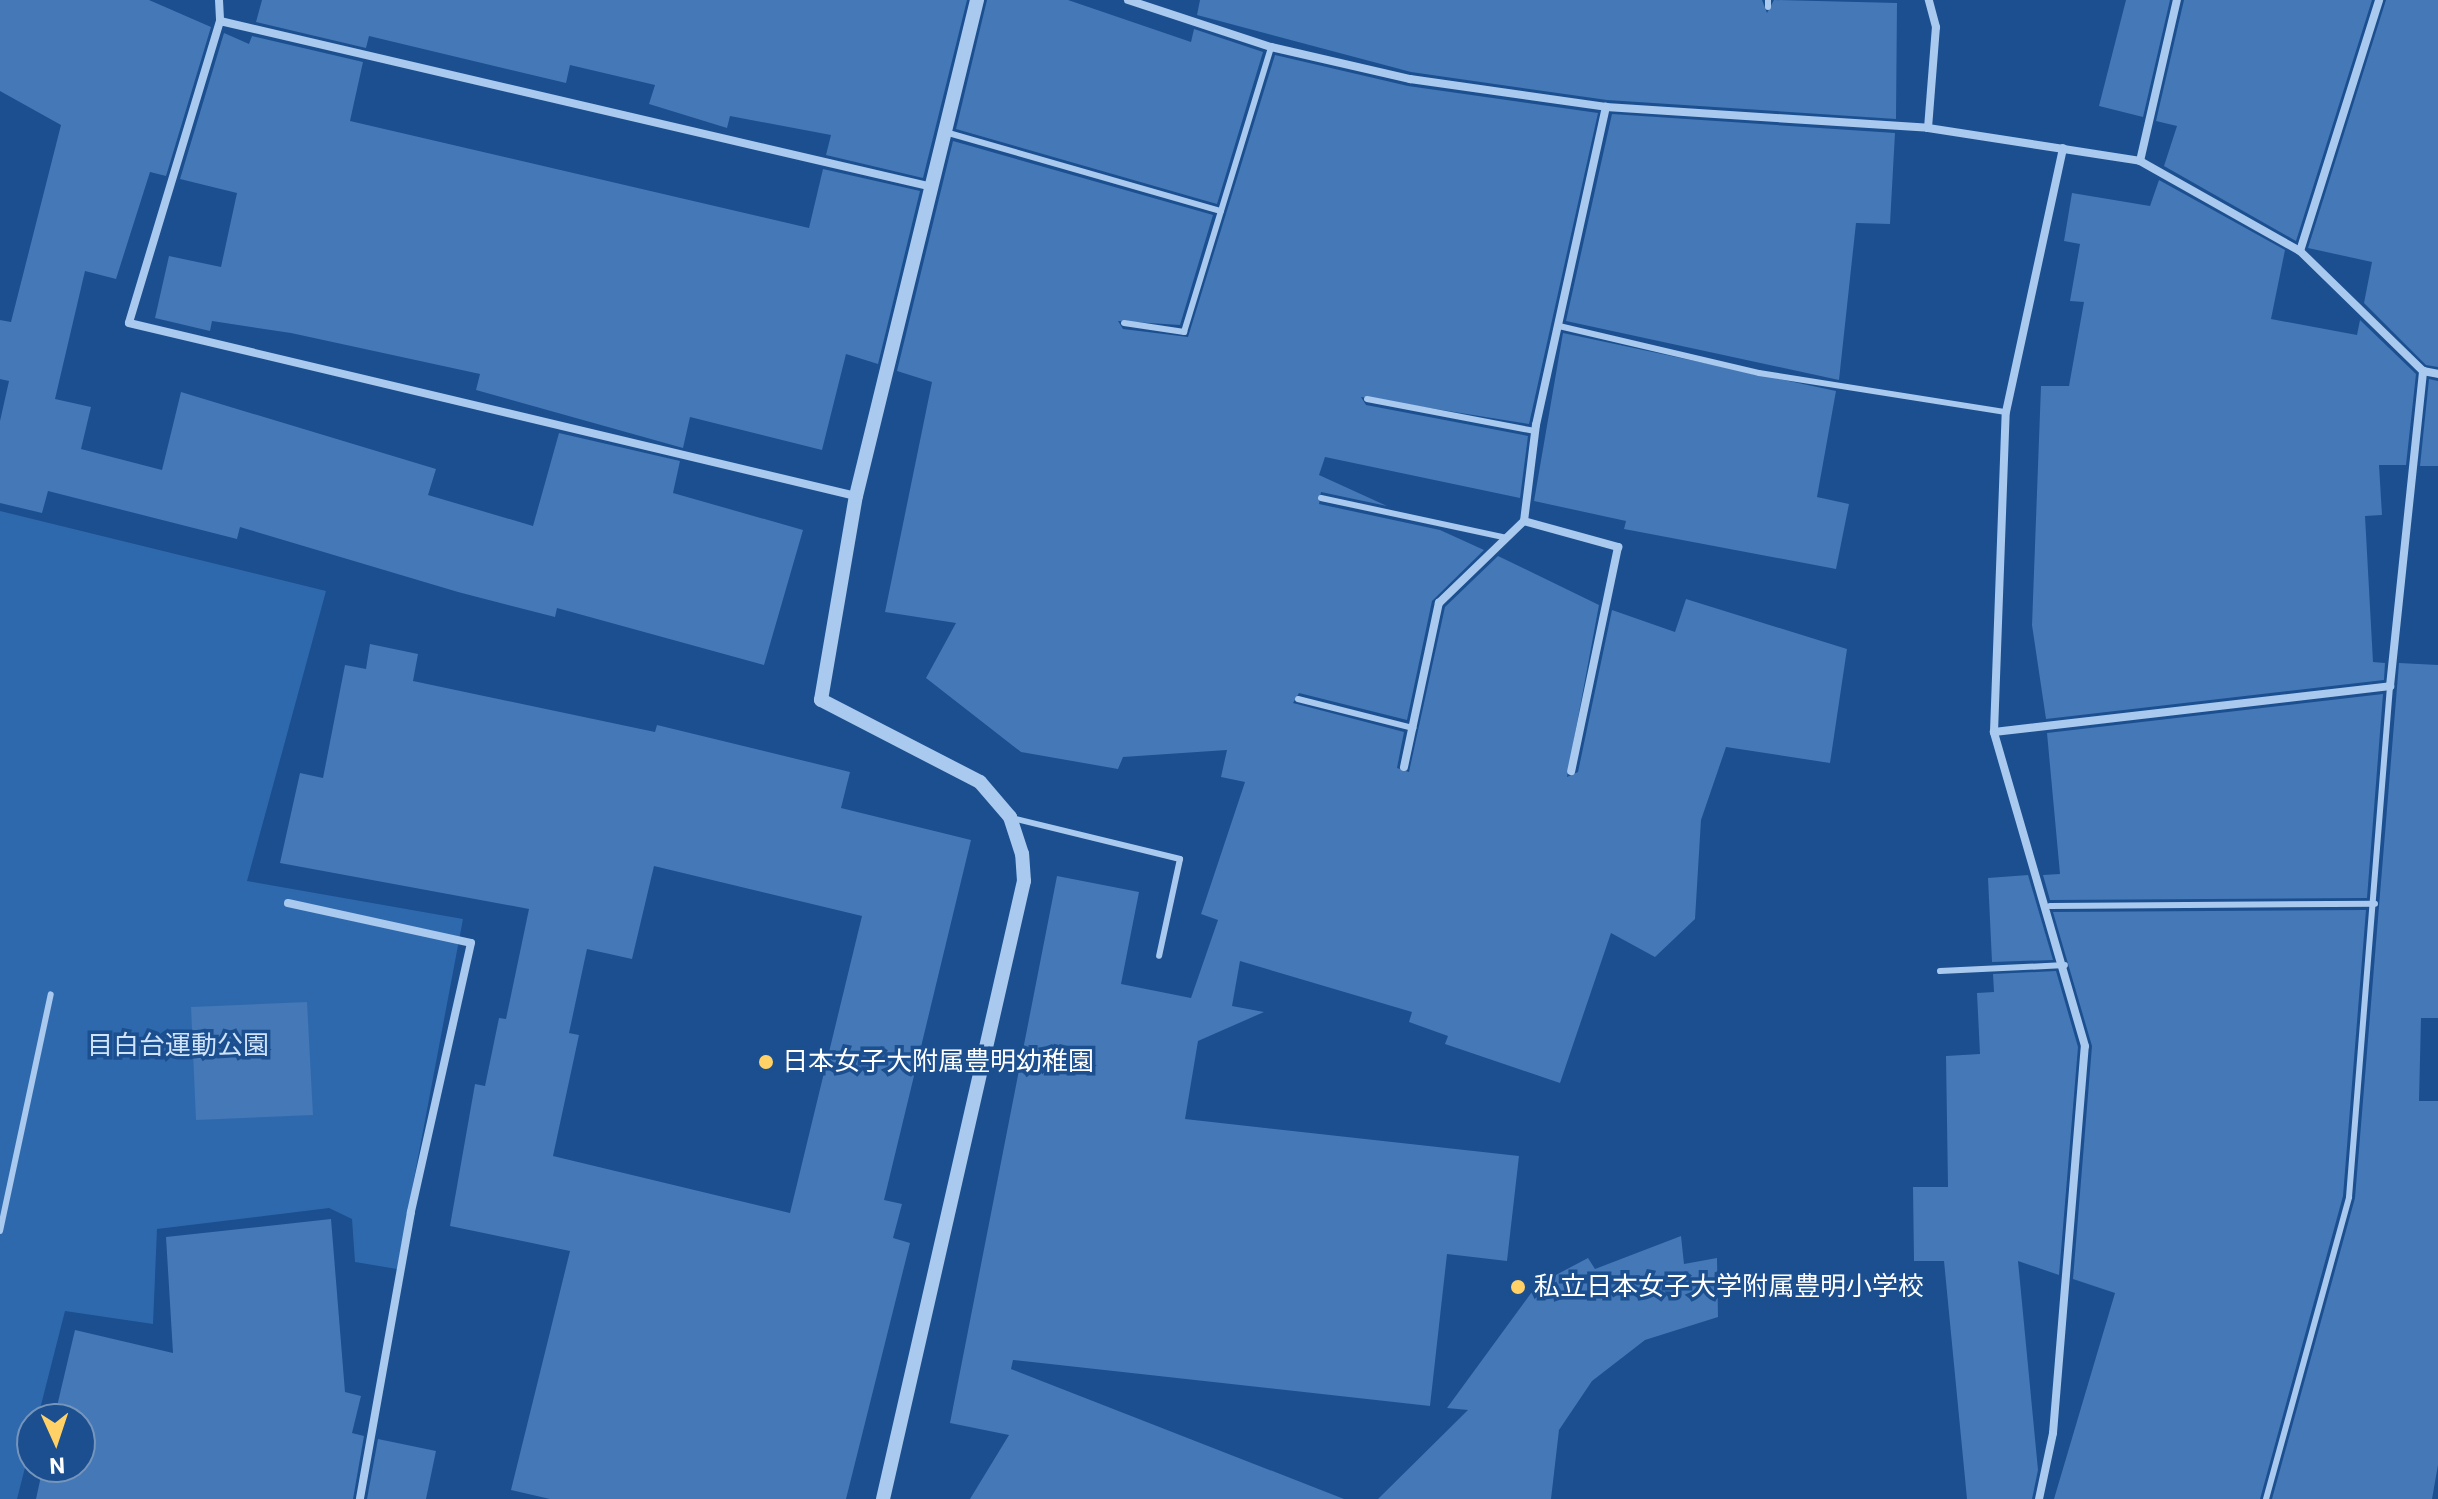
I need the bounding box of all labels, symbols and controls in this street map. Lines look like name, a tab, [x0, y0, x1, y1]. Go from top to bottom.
park label: 目白台運動公園	[87, 1030, 269, 1062]
place label: 日本女子大附属豊明幼稚園	[782, 1046, 1094, 1078]
marker: 日本女子大附属豊明幼稚園	[757, 1053, 775, 1071]
place label: 私立日本女子大学附属豊明小学校	[1534, 1271, 1924, 1303]
marker: 私立日本女子大学附属豊明小学校	[1509, 1278, 1527, 1296]
north arrow	[16, 1403, 96, 1483]
text: N	[49, 1453, 66, 1478]

